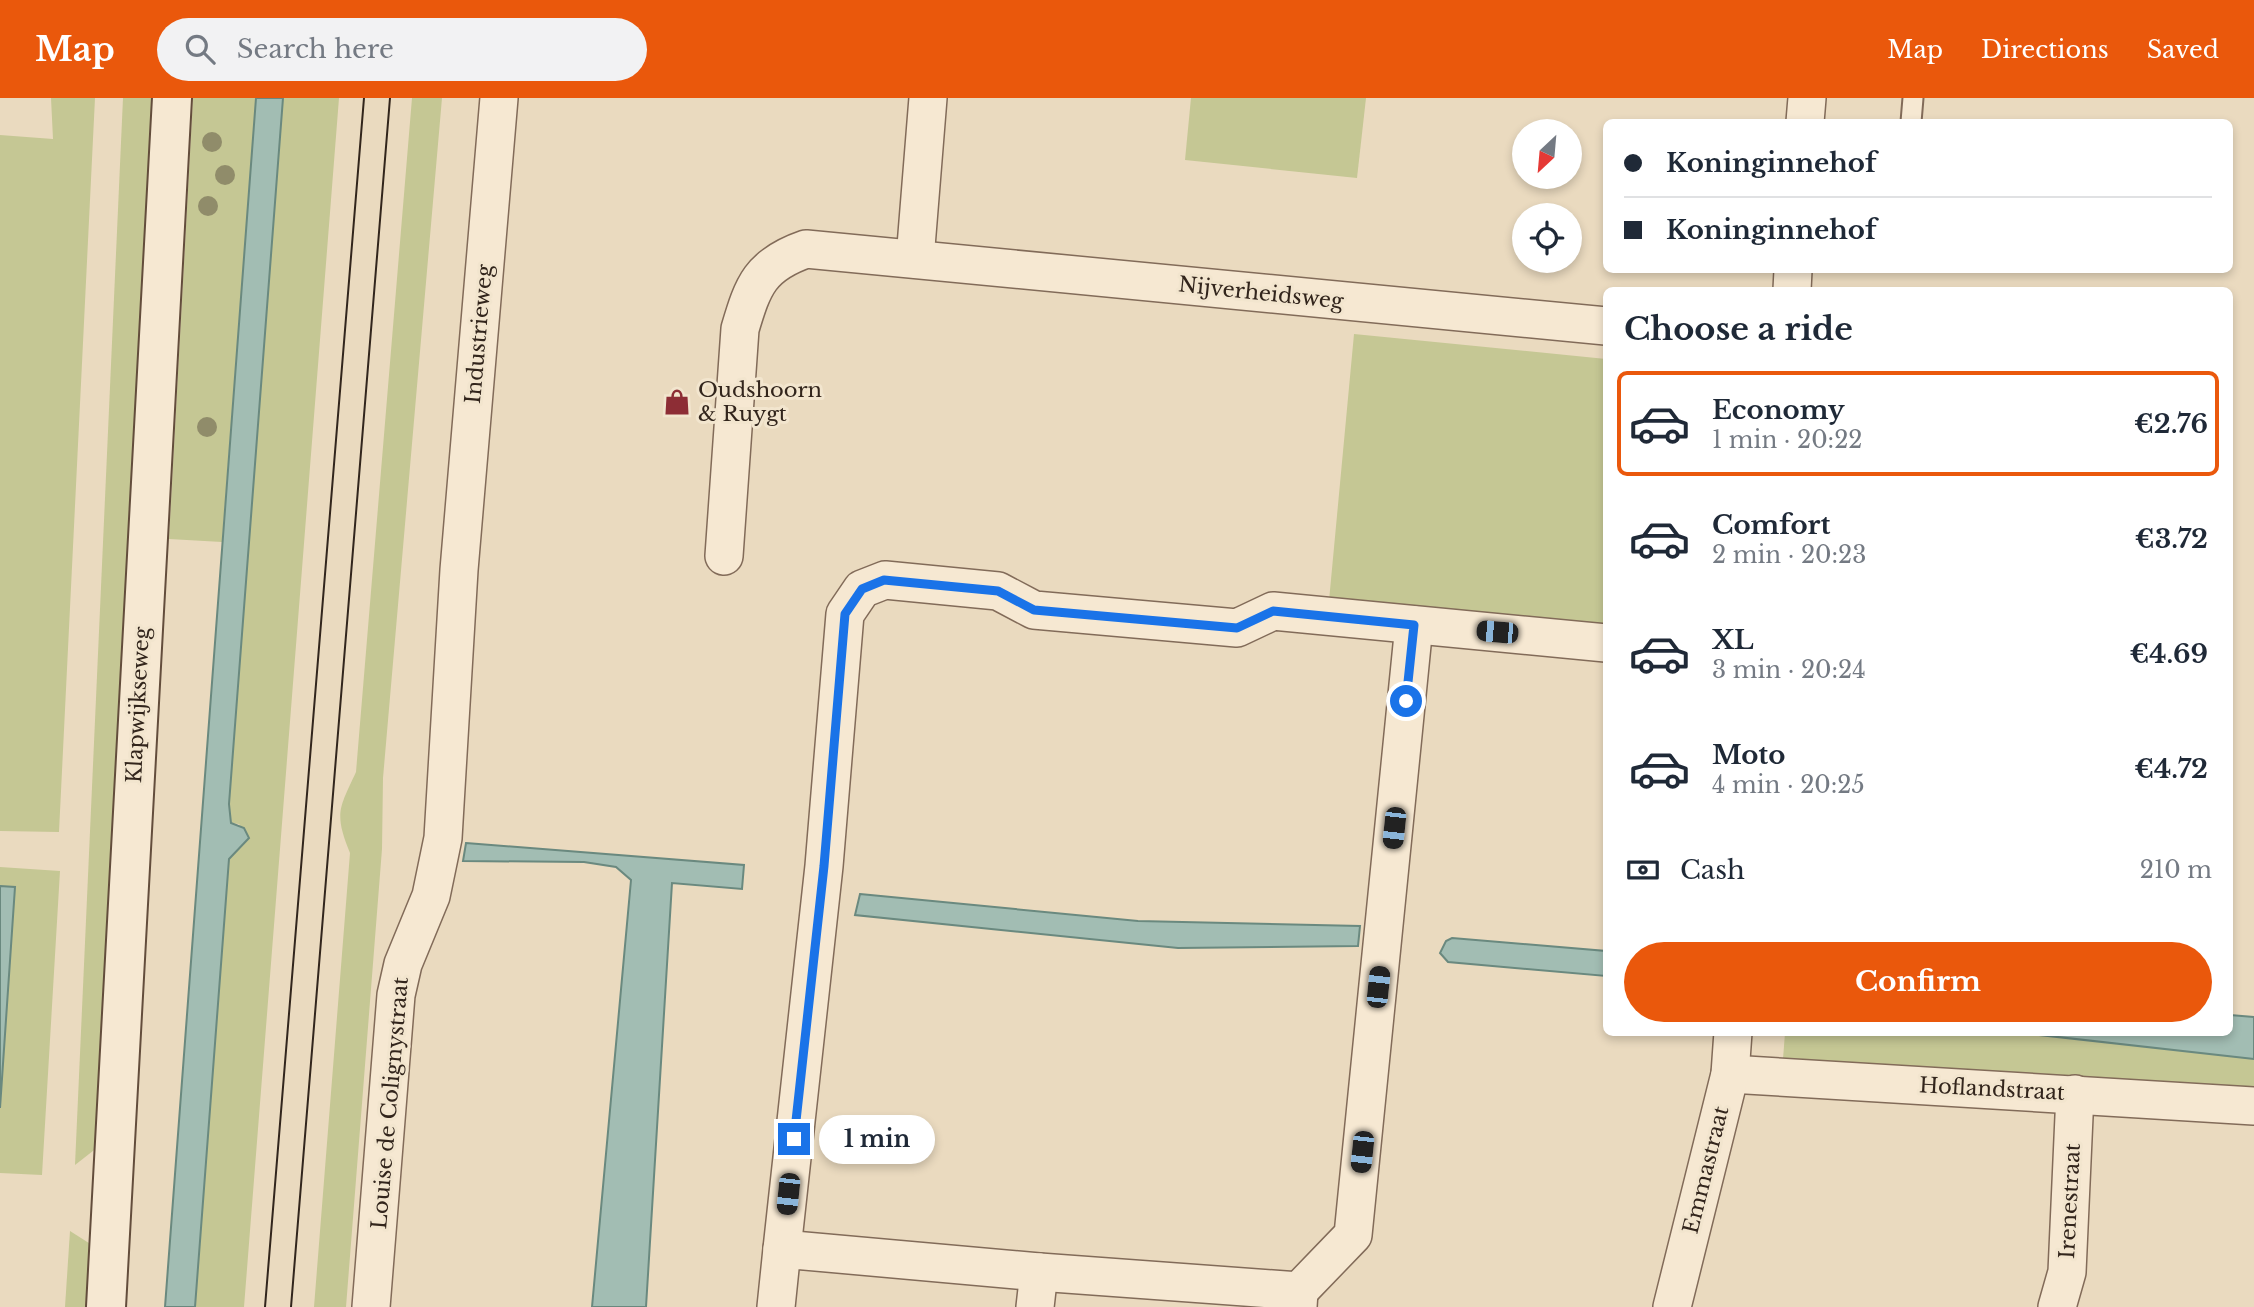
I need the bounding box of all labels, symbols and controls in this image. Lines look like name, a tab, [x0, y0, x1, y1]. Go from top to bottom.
search box	[157, 18, 647, 81]
text: Map	[35, 29, 115, 70]
icon: search	[181, 30, 219, 68]
text: Search here	[237, 33, 394, 65]
text: Map	[1887, 35, 1943, 64]
text: Directions	[1981, 35, 2109, 64]
text: Saved	[2147, 35, 2219, 64]
north arrow	[1512, 119, 1582, 189]
map controls	[1512, 119, 1582, 273]
text: Koninginnehof	[1666, 147, 1877, 179]
button: locate	[1512, 203, 1582, 273]
text: Koninginnehof	[1666, 214, 1877, 246]
street label: Industrieweg	[460, 263, 498, 405]
street label: Nijverheidsweg	[1177, 271, 1345, 315]
text: Choose a ride	[1624, 309, 1853, 349]
place label: Oudshoorn & Ruygt	[698, 377, 822, 427]
shop icon: Oudshoorn & Ruygt	[662, 387, 692, 417]
icon: car	[1628, 392, 1691, 455]
text: Economy	[1712, 394, 1845, 426]
text: €2.76	[2134, 408, 2208, 440]
text: 1 min · 20:22	[1712, 426, 1862, 454]
icon: car	[1628, 507, 1691, 570]
text: Comfort	[1712, 509, 1830, 541]
text: €3.72	[2135, 523, 2208, 555]
text: 2 min · 20:23	[1712, 541, 1866, 569]
car	[1476, 620, 1519, 644]
icon: car	[1628, 622, 1691, 685]
text: XL	[1712, 624, 1754, 656]
street label: Klapwijkseweg	[121, 626, 155, 784]
text: €4.69	[2129, 638, 2208, 670]
text: 3 min · 20:24	[1712, 656, 1866, 684]
route start	[1390, 685, 1422, 717]
icon: car	[1628, 737, 1691, 800]
text: Moto	[1712, 739, 1785, 771]
text: €4.72	[2134, 753, 2208, 785]
text: 4 min · 20:25	[1712, 771, 1865, 799]
car	[1382, 806, 1407, 850]
icon: cash	[1624, 851, 1662, 889]
text: Cash	[1680, 854, 1745, 886]
text: 210 m	[2140, 856, 2212, 884]
button: Confirm	[1624, 942, 2212, 1022]
car	[1366, 965, 1391, 1009]
street label: Louise de Colignystraat	[366, 976, 414, 1230]
street label: Hoflandstraat	[1919, 1072, 2066, 1106]
street label: Emmastraat	[1678, 1103, 1734, 1237]
callout: 1 min	[818, 1114, 934, 1164]
route end	[778, 1123, 810, 1155]
text: 1 min	[844, 1125, 910, 1153]
car	[1350, 1130, 1375, 1174]
street label: Irenestraat	[2054, 1142, 2086, 1259]
car	[776, 1172, 801, 1216]

